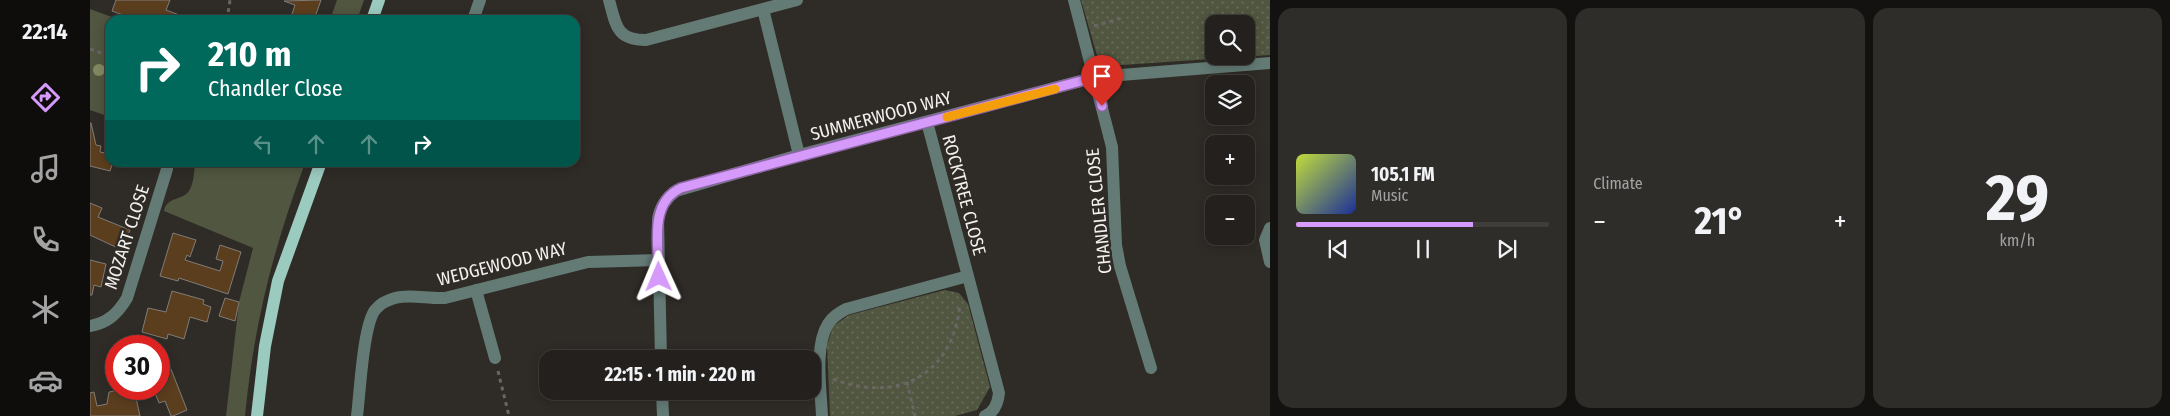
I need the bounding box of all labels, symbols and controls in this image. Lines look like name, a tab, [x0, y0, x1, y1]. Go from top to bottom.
map controls	[1205, 15, 1255, 245]
button: search	[1205, 15, 1255, 65]
text: 22:14	[22, 18, 68, 45]
text: 210 m	[208, 33, 292, 75]
icon: right	[125, 35, 190, 100]
pin	[1081, 55, 1123, 106]
icon: arrive	[1088, 62, 1116, 90]
text: Chandler Close	[208, 75, 343, 102]
button: layers	[1205, 75, 1255, 125]
icon: directions	[28, 80, 63, 115]
street label: SUMMERWOOD WAY	[808, 87, 954, 145]
icon: left	[249, 130, 277, 158]
icon: ahead	[302, 130, 330, 158]
icon: ahead	[355, 130, 383, 158]
icon: right	[408, 130, 436, 158]
street label: ROCKTREE CLOSE	[937, 132, 991, 258]
button: +	[1205, 135, 1255, 185]
street label: CHANDLER CLOSE	[1081, 147, 1117, 275]
icon: music	[28, 151, 63, 186]
text: 29	[1986, 159, 2049, 237]
text: 105.1 FM	[1371, 163, 1435, 186]
text: Climate	[1593, 174, 1643, 193]
street label: MOZART CLOSE	[100, 182, 154, 292]
text: Music	[1371, 186, 1408, 205]
button: −	[1205, 195, 1255, 245]
text: 21°	[1695, 198, 1745, 244]
text: −	[1593, 205, 1606, 238]
text: +	[1834, 205, 1847, 238]
icon: phone	[28, 222, 63, 257]
text: km/h	[1999, 231, 2035, 250]
icon: previous	[1324, 235, 1352, 263]
icon: pause	[1409, 235, 1437, 263]
icon: next	[1493, 235, 1521, 263]
street label: WEDGEWOOD WAY	[435, 237, 569, 291]
position arrow	[632, 250, 684, 302]
icon: climate	[28, 292, 63, 327]
speed limit sign: 30	[105, 335, 170, 400]
icon: car	[28, 363, 63, 398]
text: 22:15 · 1 min · 220 m	[605, 363, 755, 386]

